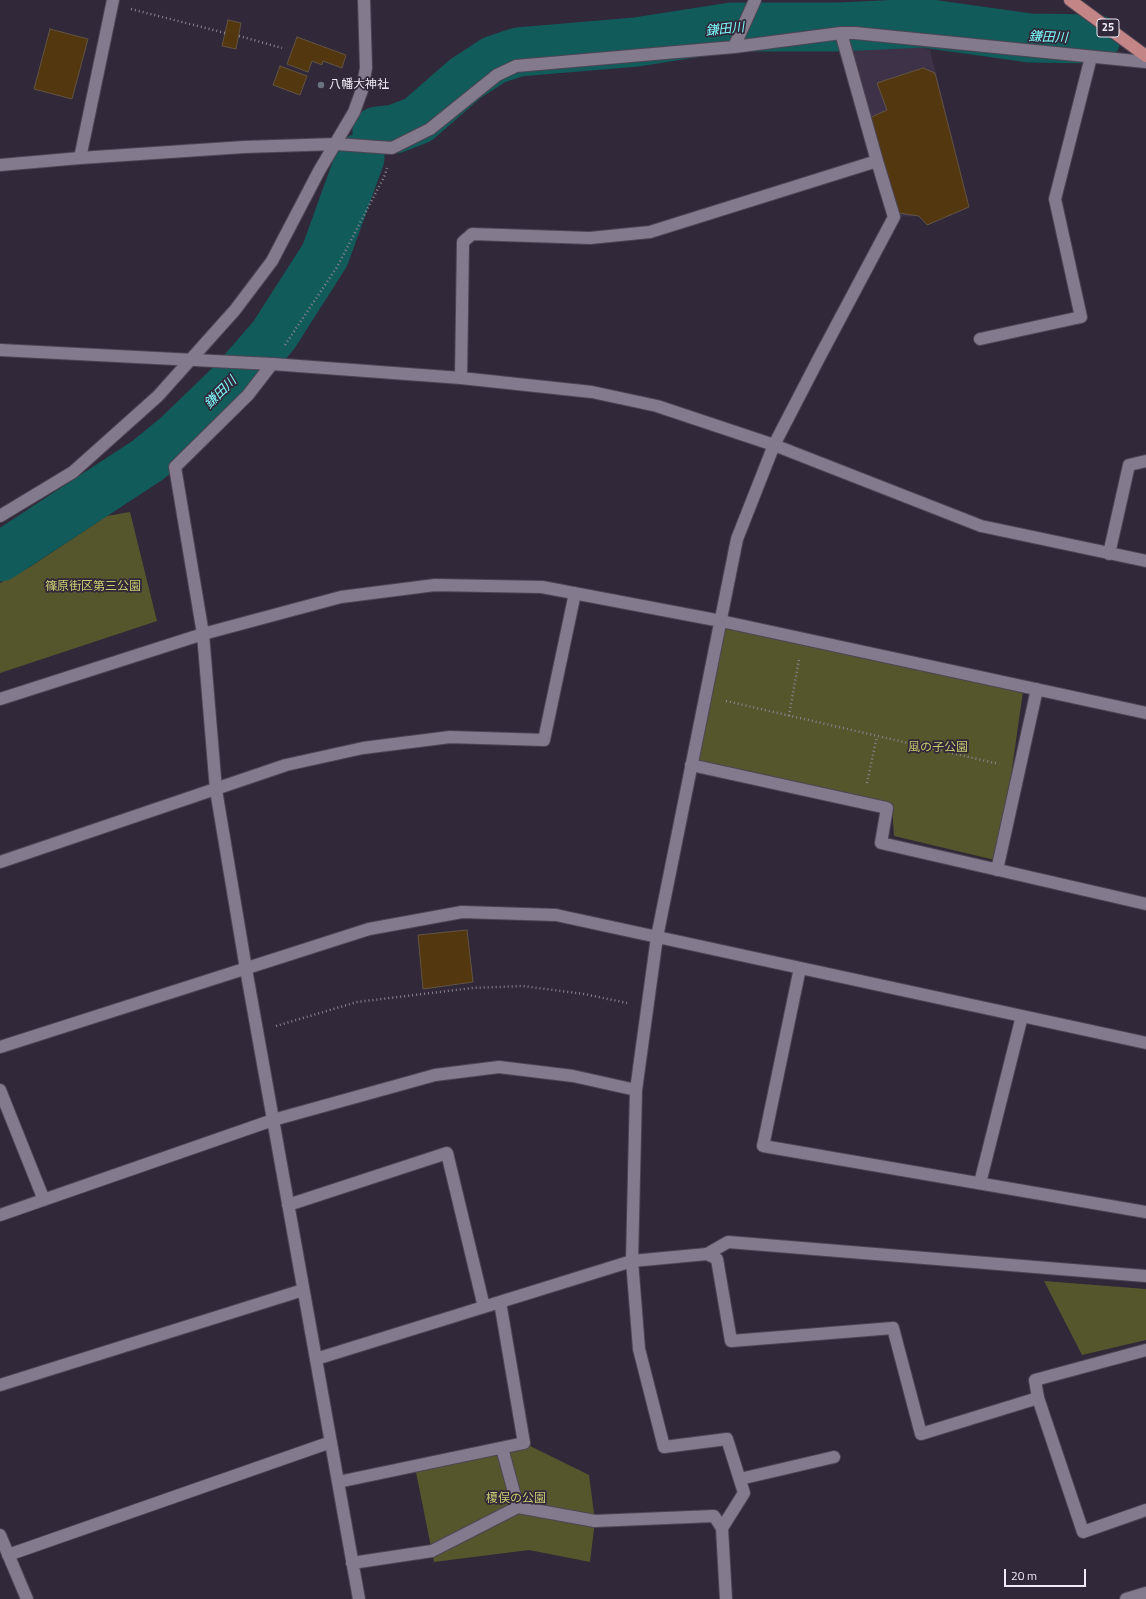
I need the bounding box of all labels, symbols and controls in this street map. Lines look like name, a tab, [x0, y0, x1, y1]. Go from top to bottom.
road number: 25	[1097, 19, 1119, 37]
water label: 鎌田川	[705, 20, 745, 40]
water label: 鎌田川	[1028, 30, 1068, 46]
place label: 八幡大神社	[329, 78, 389, 92]
marker: 八幡大神社	[316, 80, 326, 90]
water label: 鎌田川	[202, 374, 240, 412]
park label: 篠原街区第三公園	[45, 580, 141, 594]
park label: 風の子公園	[908, 741, 968, 755]
park label: 榎俣の公園	[486, 1492, 546, 1506]
scale bar	[1006, 1561, 1088, 1587]
text: 20 m	[1011, 1566, 1037, 1585]

